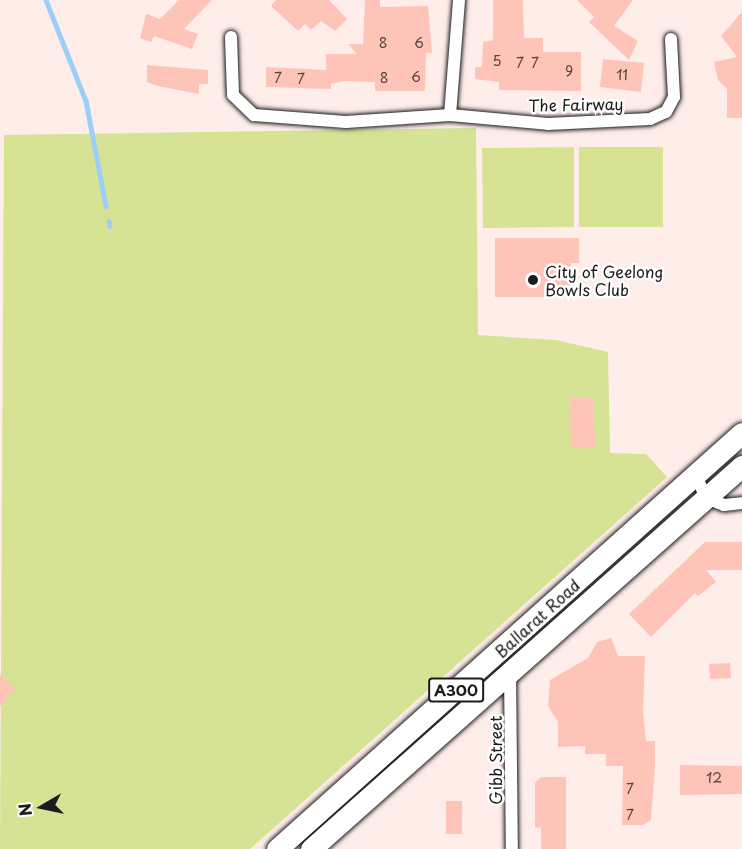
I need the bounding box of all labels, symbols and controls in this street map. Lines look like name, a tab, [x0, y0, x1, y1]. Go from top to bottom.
house number: 8	[379, 35, 387, 51]
house number: 6	[414, 35, 424, 51]
house number: 5	[492, 53, 502, 69]
house number: 7	[516, 55, 524, 71]
house number: 7	[531, 55, 539, 71]
house number: 9	[565, 63, 573, 79]
house number: 11	[616, 67, 628, 83]
house number: 6	[411, 69, 421, 85]
house number: 7	[274, 70, 282, 86]
house number: 8	[380, 70, 388, 86]
house number: 7	[297, 71, 305, 87]
street label: The Fairway	[528, 94, 624, 114]
place label: City of Geelong Bowls Club	[545, 261, 664, 299]
marker: City of Geelong Bowls Club	[526, 273, 540, 287]
street label: Ballarat Road	[491, 575, 583, 661]
road number: A300	[428, 678, 484, 702]
street label: Gibb Street	[485, 715, 505, 805]
house number: 12	[706, 770, 722, 786]
north arrow	[12, 777, 72, 837]
house number: 7	[626, 781, 634, 797]
text: N	[11, 802, 37, 818]
house number: 7	[626, 807, 634, 823]

